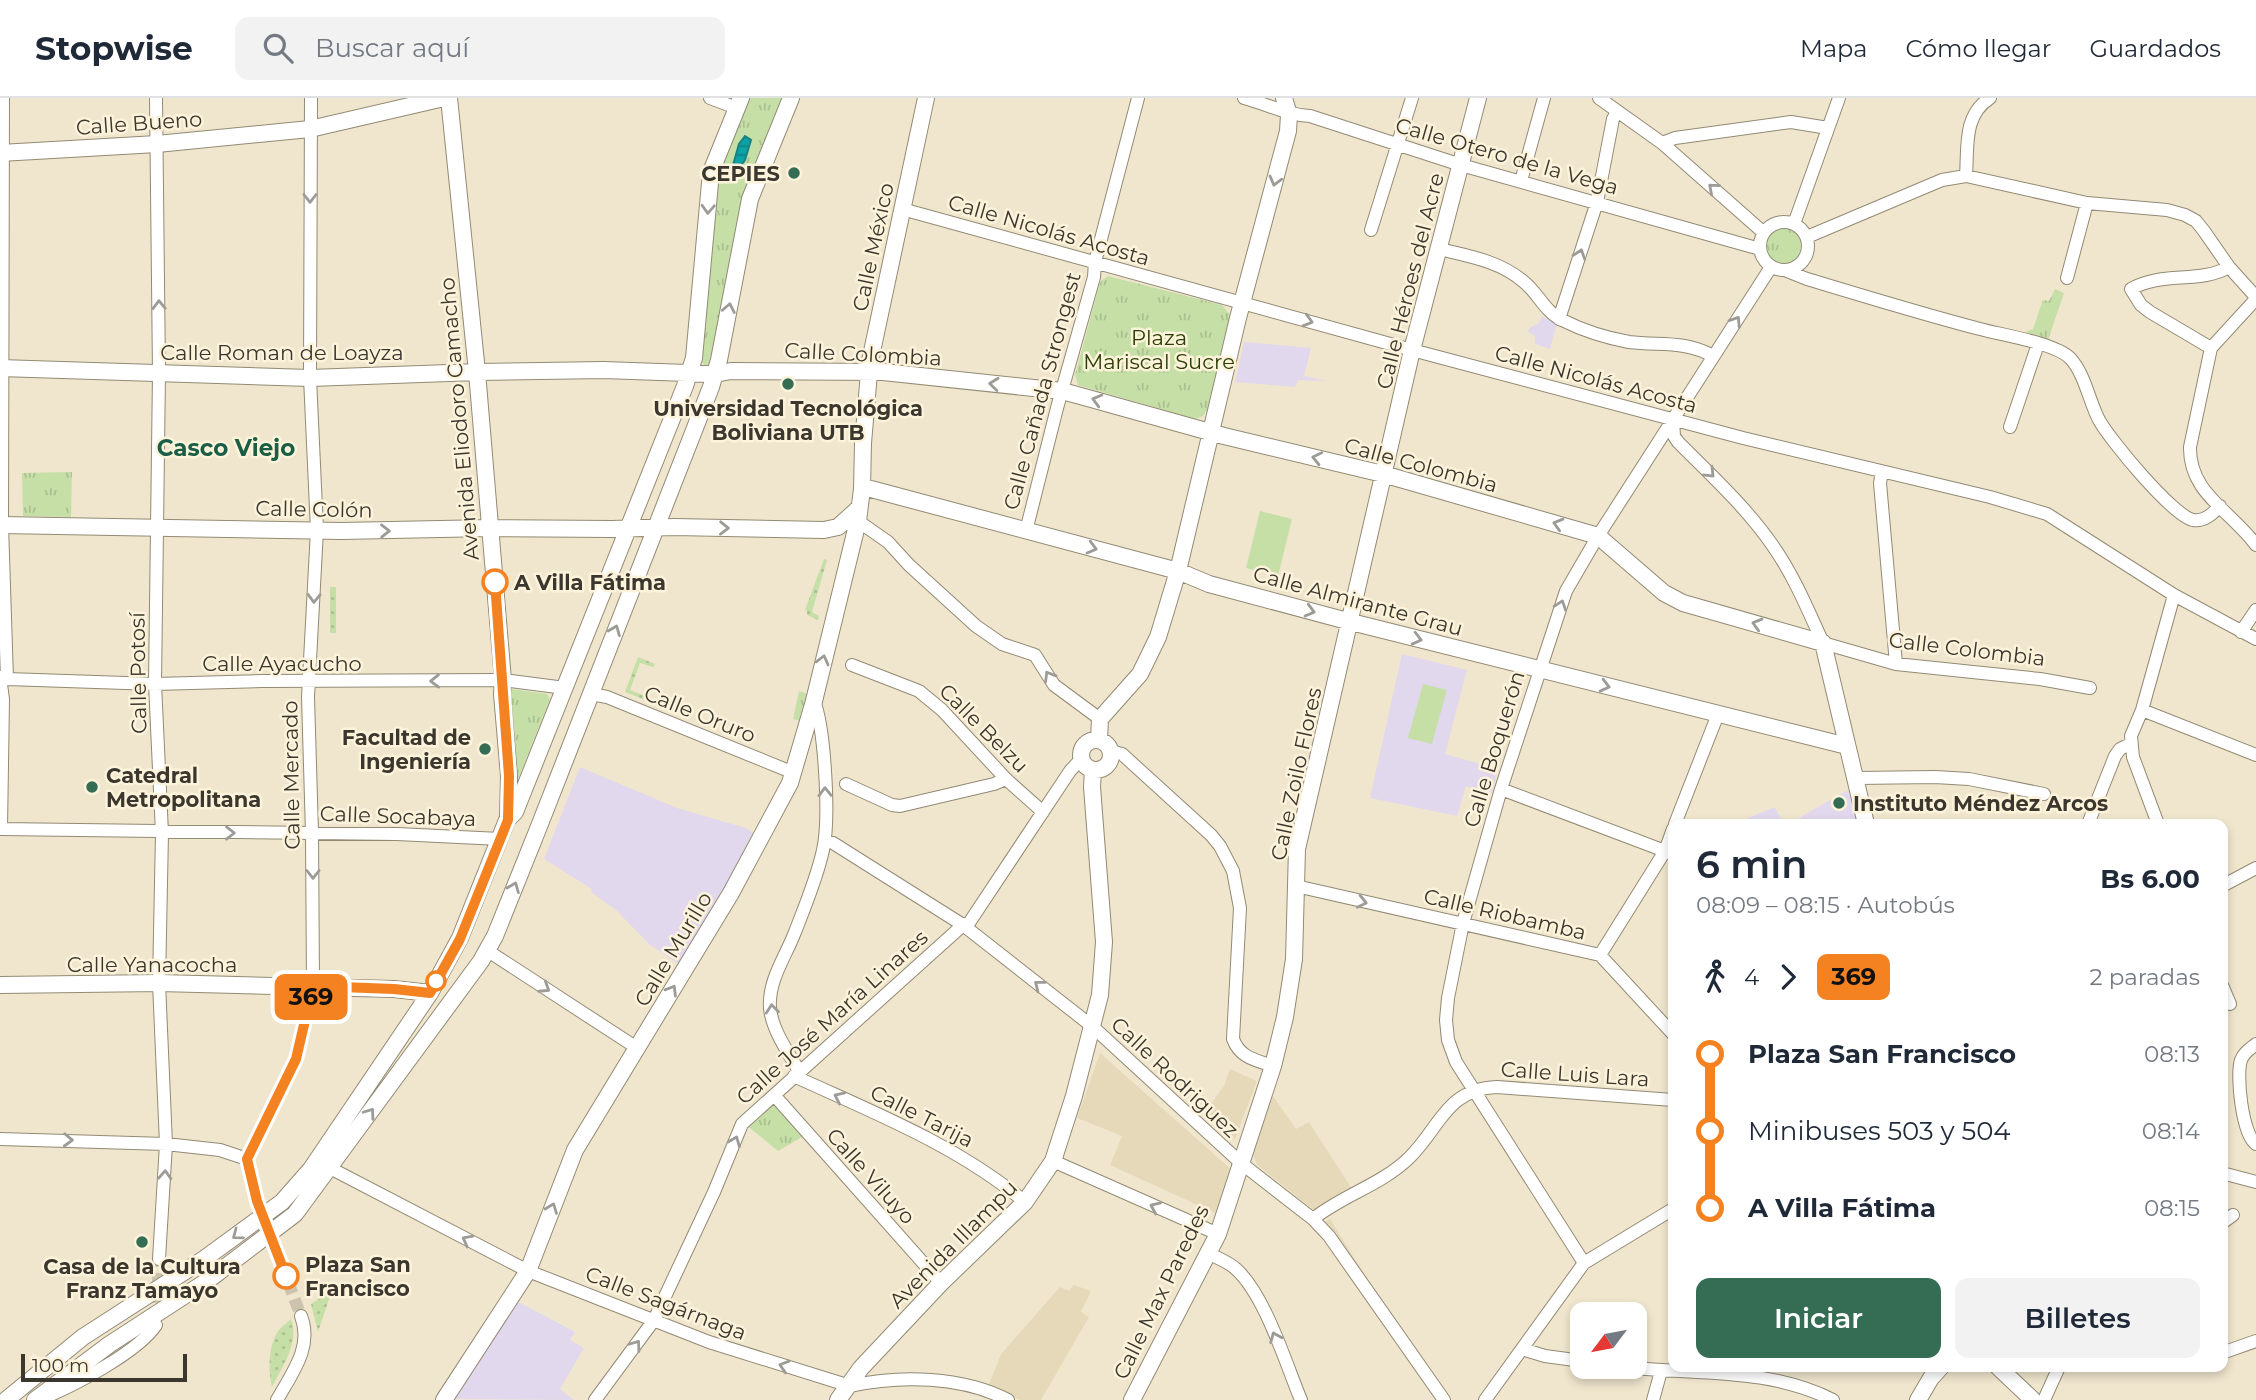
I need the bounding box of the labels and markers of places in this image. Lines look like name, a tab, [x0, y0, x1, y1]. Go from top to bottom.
place label: CEPIES	[701, 161, 780, 186]
marker: CEPIES	[786, 165, 802, 181]
marker: Universidad Tecnológica Boliviana UTB	[780, 376, 796, 392]
place label: Universidad Tecnológica Boliviana UTB	[653, 396, 923, 445]
marker: A Villa Fátima	[482, 569, 508, 595]
place label: A Villa Fátima	[513, 570, 666, 595]
place label: Facultad de Ingeniería	[342, 725, 471, 774]
marker: Facultad de Ingeniería	[477, 741, 493, 757]
place label: Catedral Metropolitana	[106, 763, 261, 812]
marker: Catedral Metropolitana	[84, 779, 100, 795]
place label: Instituto Méndez Arcos	[1853, 791, 2108, 816]
marker: Instituto Méndez Arcos	[1831, 795, 1847, 811]
unlabelled marker	[426, 971, 446, 991]
marker: Casa de la Cultura Franz Tamayo	[134, 1234, 150, 1250]
place label: Plaza San Francisco	[305, 1252, 411, 1301]
place label: Casa de la Cultura Franz Tamayo	[43, 1254, 241, 1303]
marker: Plaza San Francisco	[273, 1263, 299, 1289]

